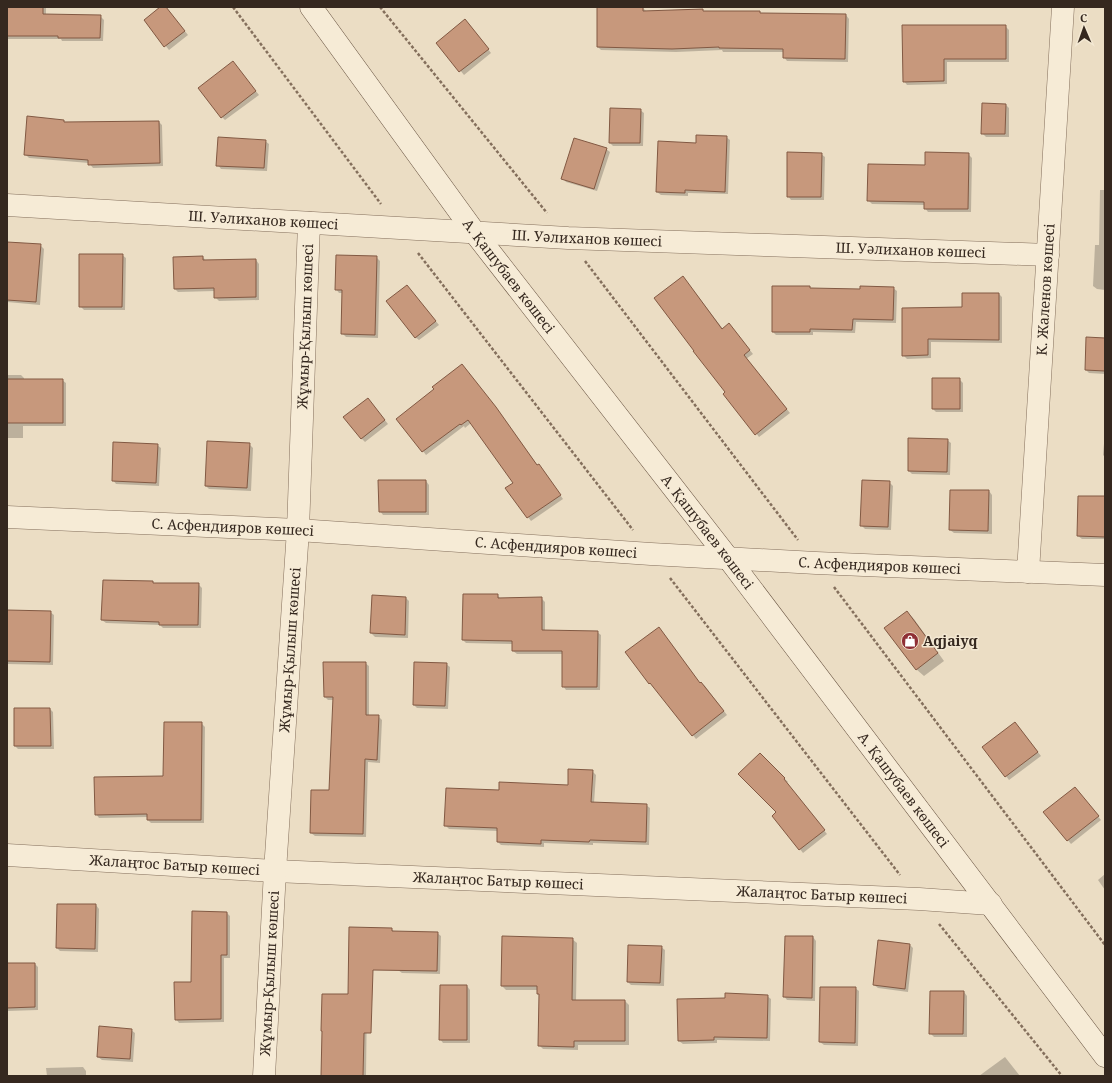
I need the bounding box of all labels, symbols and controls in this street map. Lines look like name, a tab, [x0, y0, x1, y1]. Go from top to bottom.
north arrow	[1064, 8, 1104, 48]
text: С	[1080, 10, 1088, 25]
street label: Ш. Уәлиханов көшесі	[188, 206, 339, 234]
street label: А. Қашубаев көшесі	[459, 215, 560, 337]
street label: К. Жаленов көшесі	[1031, 223, 1059, 356]
street label: Ш. Уәлиханов көшесі	[511, 225, 663, 250]
street label: Ш. Уәлиханов көшесі	[835, 237, 987, 262]
street label: Жұмыр-Қылыш көшесі	[292, 243, 317, 410]
street label: А. Қашубаев көшесі	[657, 470, 758, 593]
street label: С. Асфендияров көшесі	[151, 513, 315, 540]
street label: С. Асфендияров көшесі	[474, 532, 638, 562]
street label: С. Асфендияров көшесі	[798, 552, 962, 578]
street label: Жұмыр-Қылыш көшесі	[274, 566, 304, 734]
shop icon: Aqjaiyq	[900, 631, 920, 651]
place label: Aqjaiyq	[923, 631, 978, 650]
street label: А. Қашубаев көшесі	[854, 728, 954, 851]
street label: Жалаңтос Батыр көшесі	[88, 850, 261, 879]
street label: Жалаңтос Батыр көшесі	[411, 867, 584, 893]
street label: Жалаңтос Батыр көшесі	[735, 881, 908, 907]
street label: Жұмыр-Қылыш көшесі	[255, 890, 283, 1057]

